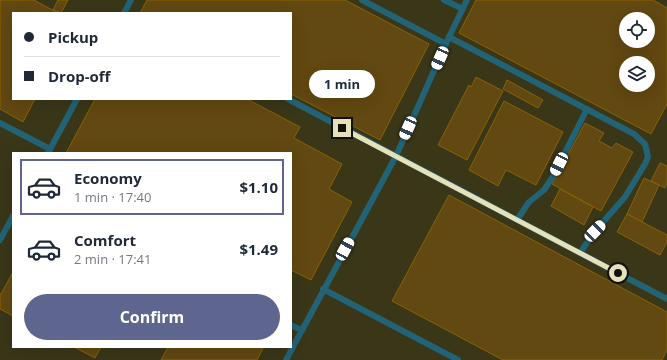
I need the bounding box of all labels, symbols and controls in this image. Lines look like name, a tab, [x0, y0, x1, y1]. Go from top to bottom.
map controls	[619, 12, 655, 92]
button: locate	[619, 12, 655, 48]
text: Pickup	[48, 27, 98, 47]
car	[430, 45, 450, 71]
button: layers	[619, 56, 655, 92]
text: Drop-off	[48, 66, 110, 86]
callout: 1 min	[309, 70, 375, 98]
text: 1 min	[324, 75, 360, 93]
car	[398, 115, 418, 141]
route end	[333, 119, 351, 137]
car	[548, 151, 570, 177]
text: Economy	[74, 168, 142, 188]
icon: car	[26, 169, 62, 205]
text: $1.10	[239, 177, 278, 197]
text: 1 min · 17:40	[74, 188, 151, 206]
car	[582, 218, 608, 244]
text: Comfort	[74, 230, 136, 250]
icon: car	[26, 231, 62, 267]
car	[334, 236, 356, 262]
text: $1.49	[239, 239, 278, 259]
text: 2 min · 17:41	[74, 250, 151, 268]
route start	[609, 264, 627, 282]
button: Confirm	[24, 294, 280, 340]

